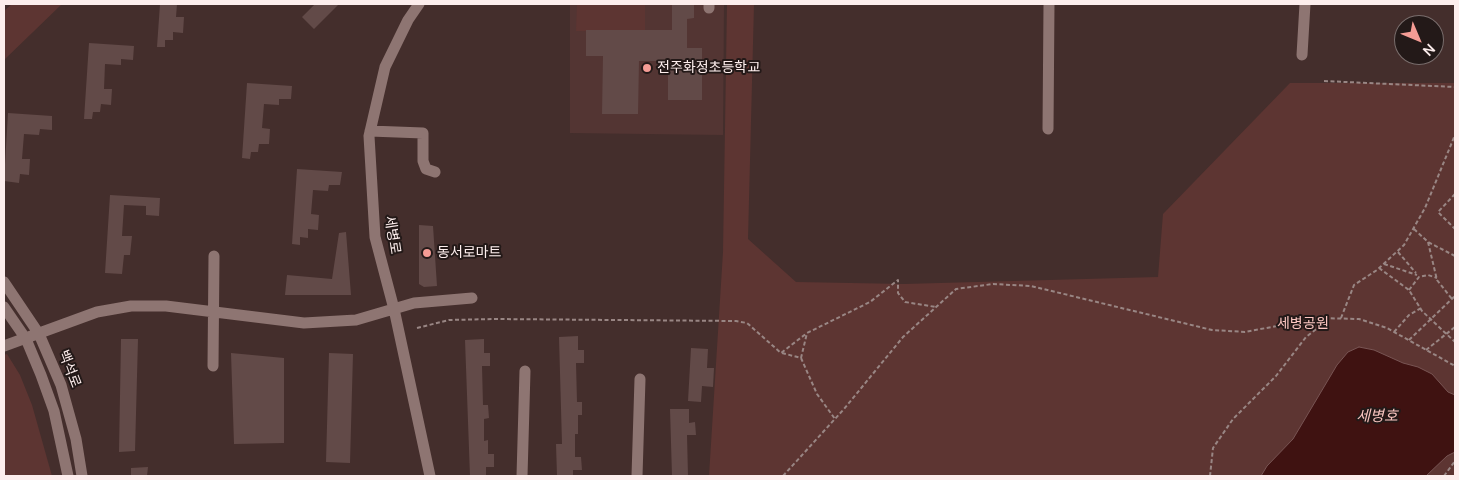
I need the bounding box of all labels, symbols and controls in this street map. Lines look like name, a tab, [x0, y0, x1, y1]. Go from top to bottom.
north arrow	[1394, 15, 1444, 65]
text: N	[1419, 40, 1440, 61]
place label: 전주화정초등학교	[657, 60, 760, 76]
marker: 전주화정초등학교	[641, 62, 653, 74]
street label: 세병로	[381, 215, 403, 255]
place label: 동서로마트	[437, 245, 501, 261]
marker: 동서로마트	[421, 247, 433, 259]
park label: 세병공원	[1277, 316, 1329, 332]
street label: 백석로	[54, 348, 84, 390]
water label: 세병호	[1356, 408, 1398, 426]

